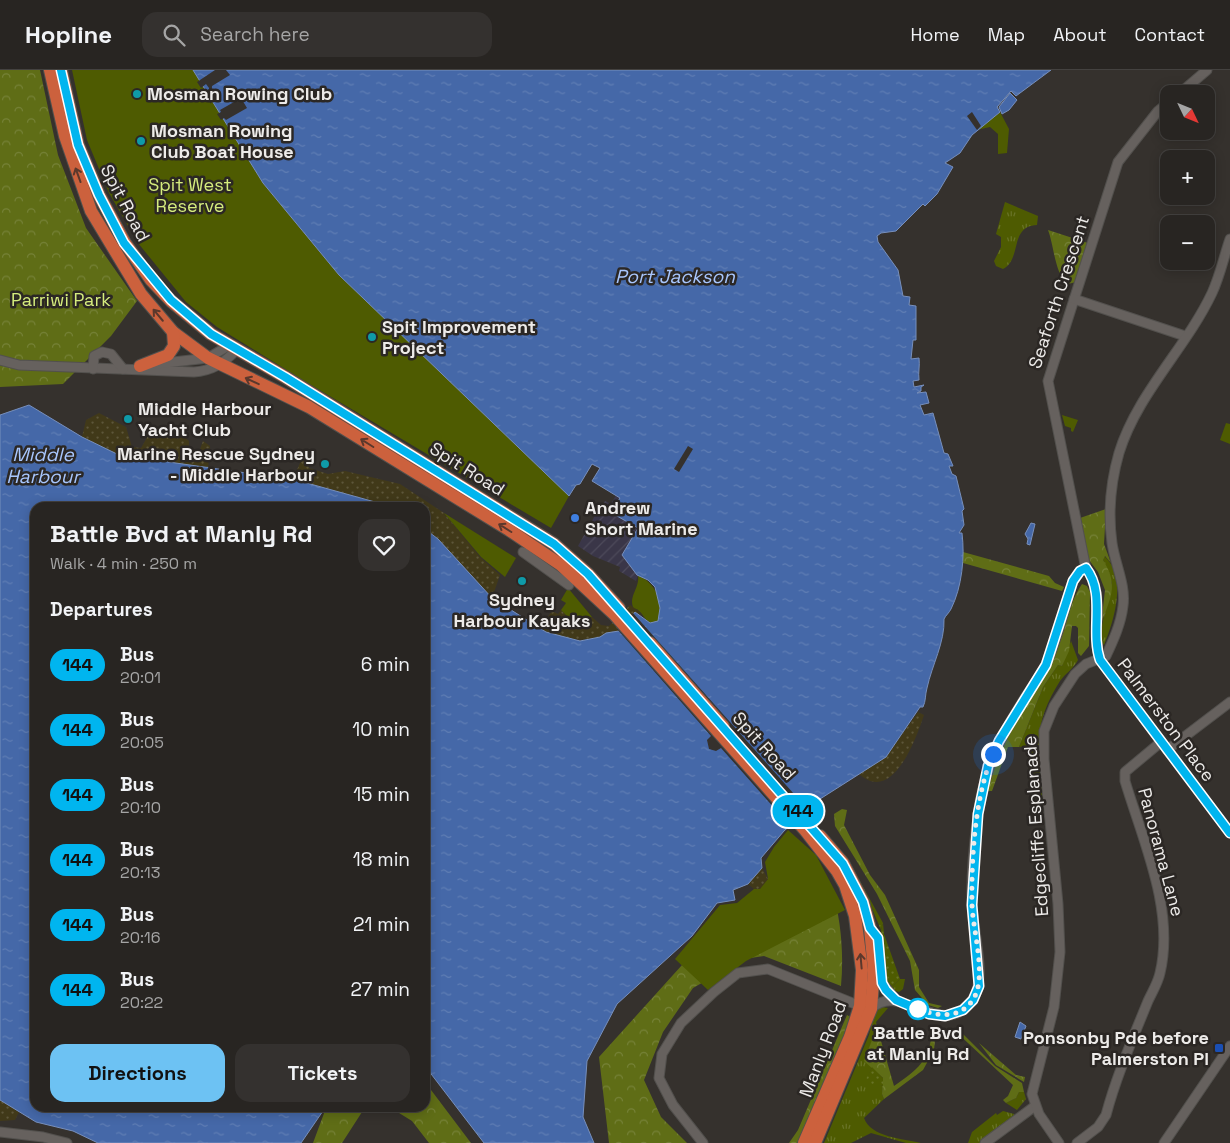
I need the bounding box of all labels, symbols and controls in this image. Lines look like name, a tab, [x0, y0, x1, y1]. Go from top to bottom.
search box	[142, 12, 492, 57]
text: Hopline	[25, 19, 112, 50]
icon: search	[160, 21, 188, 49]
text: Search here	[200, 22, 310, 47]
text: Home	[911, 23, 960, 46]
text: Map	[988, 23, 1025, 46]
text: About	[1053, 23, 1107, 46]
text: Contact	[1135, 23, 1205, 46]
place label: Mosman Rowing Club	[147, 82, 332, 105]
north arrow	[1160, 85, 1215, 140]
map controls	[1160, 85, 1215, 270]
marker: Mosman Rowing Club	[131, 88, 143, 100]
place label: Mosman Rowing Club Boat House	[151, 119, 294, 163]
marker: Mosman Rowing Club Boat House	[135, 135, 147, 147]
button: +	[1160, 150, 1215, 205]
street label: Spit Road	[96, 160, 155, 245]
one-way arrow	[73, 168, 82, 183]
park label: Spit West Reserve	[148, 173, 232, 217]
street label: Seaforth Crescent	[1023, 212, 1094, 371]
button: −	[1160, 215, 1215, 270]
water label: Port Jackson	[615, 264, 735, 289]
park label: Parriwi Park	[11, 288, 111, 311]
one-way arrow	[153, 309, 164, 322]
place label: Spit Improvement Project	[382, 315, 536, 359]
marker: Spit Improvement Project	[366, 331, 378, 343]
one-way arrow	[245, 376, 260, 386]
place label: Middle Harbour Yacht Club	[138, 397, 271, 441]
marker: Middle Harbour Yacht Club	[122, 413, 134, 425]
one-way arrow	[361, 437, 375, 447]
street label: Spit Road	[425, 437, 509, 501]
water label: Middle Harbour	[6, 442, 81, 489]
place label: Marine Rescue Sydney - Middle Harbour	[117, 442, 315, 486]
marker: Marine Rescue Sydney - Middle Harbour	[319, 458, 331, 470]
place label: Andrew Short Marine	[585, 496, 698, 540]
marker: Andrew Short Marine	[569, 512, 581, 524]
text: Battle Bvd at Manly Rd	[50, 518, 313, 549]
button: heart	[358, 519, 410, 571]
one-way arrow	[499, 523, 513, 533]
text: Walk · 4 min · 250 m	[50, 553, 197, 574]
marker: Sydney Harbour Kayaks	[516, 575, 528, 587]
place label: Sydney Harbour Kayaks	[454, 588, 590, 632]
text: Departures	[50, 597, 153, 622]
text: Bus	[120, 642, 154, 667]
text: 6 min	[361, 652, 410, 677]
text: 144	[62, 653, 93, 676]
street label: Palmerston Place	[1112, 653, 1220, 786]
text: 20:01	[120, 667, 161, 688]
text: Bus	[120, 707, 154, 732]
street label: Spit Road	[728, 707, 801, 785]
text: 10 min	[352, 717, 410, 742]
text: 144	[62, 718, 93, 741]
text: 20:05	[120, 732, 164, 753]
street label: Edgecliffe Esplanade	[1018, 735, 1053, 917]
your location	[981, 742, 1006, 767]
text: Bus	[120, 772, 154, 797]
text: 15 min	[353, 782, 410, 807]
text: 144	[62, 783, 93, 806]
street label: Panorama Lane	[1133, 785, 1190, 919]
line badge: 144	[769, 795, 827, 827]
text: 20:10	[120, 797, 161, 818]
text: 144	[782, 799, 814, 822]
text: Bus	[120, 837, 154, 862]
text: 18 min	[353, 847, 410, 872]
text: 144	[62, 848, 93, 871]
text: 20:13	[120, 862, 160, 883]
text: Bus	[120, 902, 154, 927]
text: 21 min	[353, 912, 410, 937]
text: 144	[62, 913, 93, 936]
text: 20:16	[120, 927, 160, 948]
one-way arrow	[856, 953, 865, 969]
text: Bus	[120, 967, 154, 992]
text: 27 min	[350, 977, 410, 1002]
text: 144	[62, 978, 93, 1001]
text: 20:22	[120, 992, 163, 1013]
street label: Manly Road	[794, 997, 851, 1100]
marker: Battle Bvd at Manly Rd	[907, 998, 929, 1020]
place label: Battle Bvd at Manly Rd	[866, 1021, 970, 1065]
place label: Ponsonby Pde before Palmerston Pl	[1023, 1026, 1209, 1070]
marker: Ponsonby Pde before Palmerston Pl	[1213, 1042, 1225, 1054]
button: Directions	[50, 1044, 225, 1102]
button: Tickets	[235, 1044, 410, 1102]

